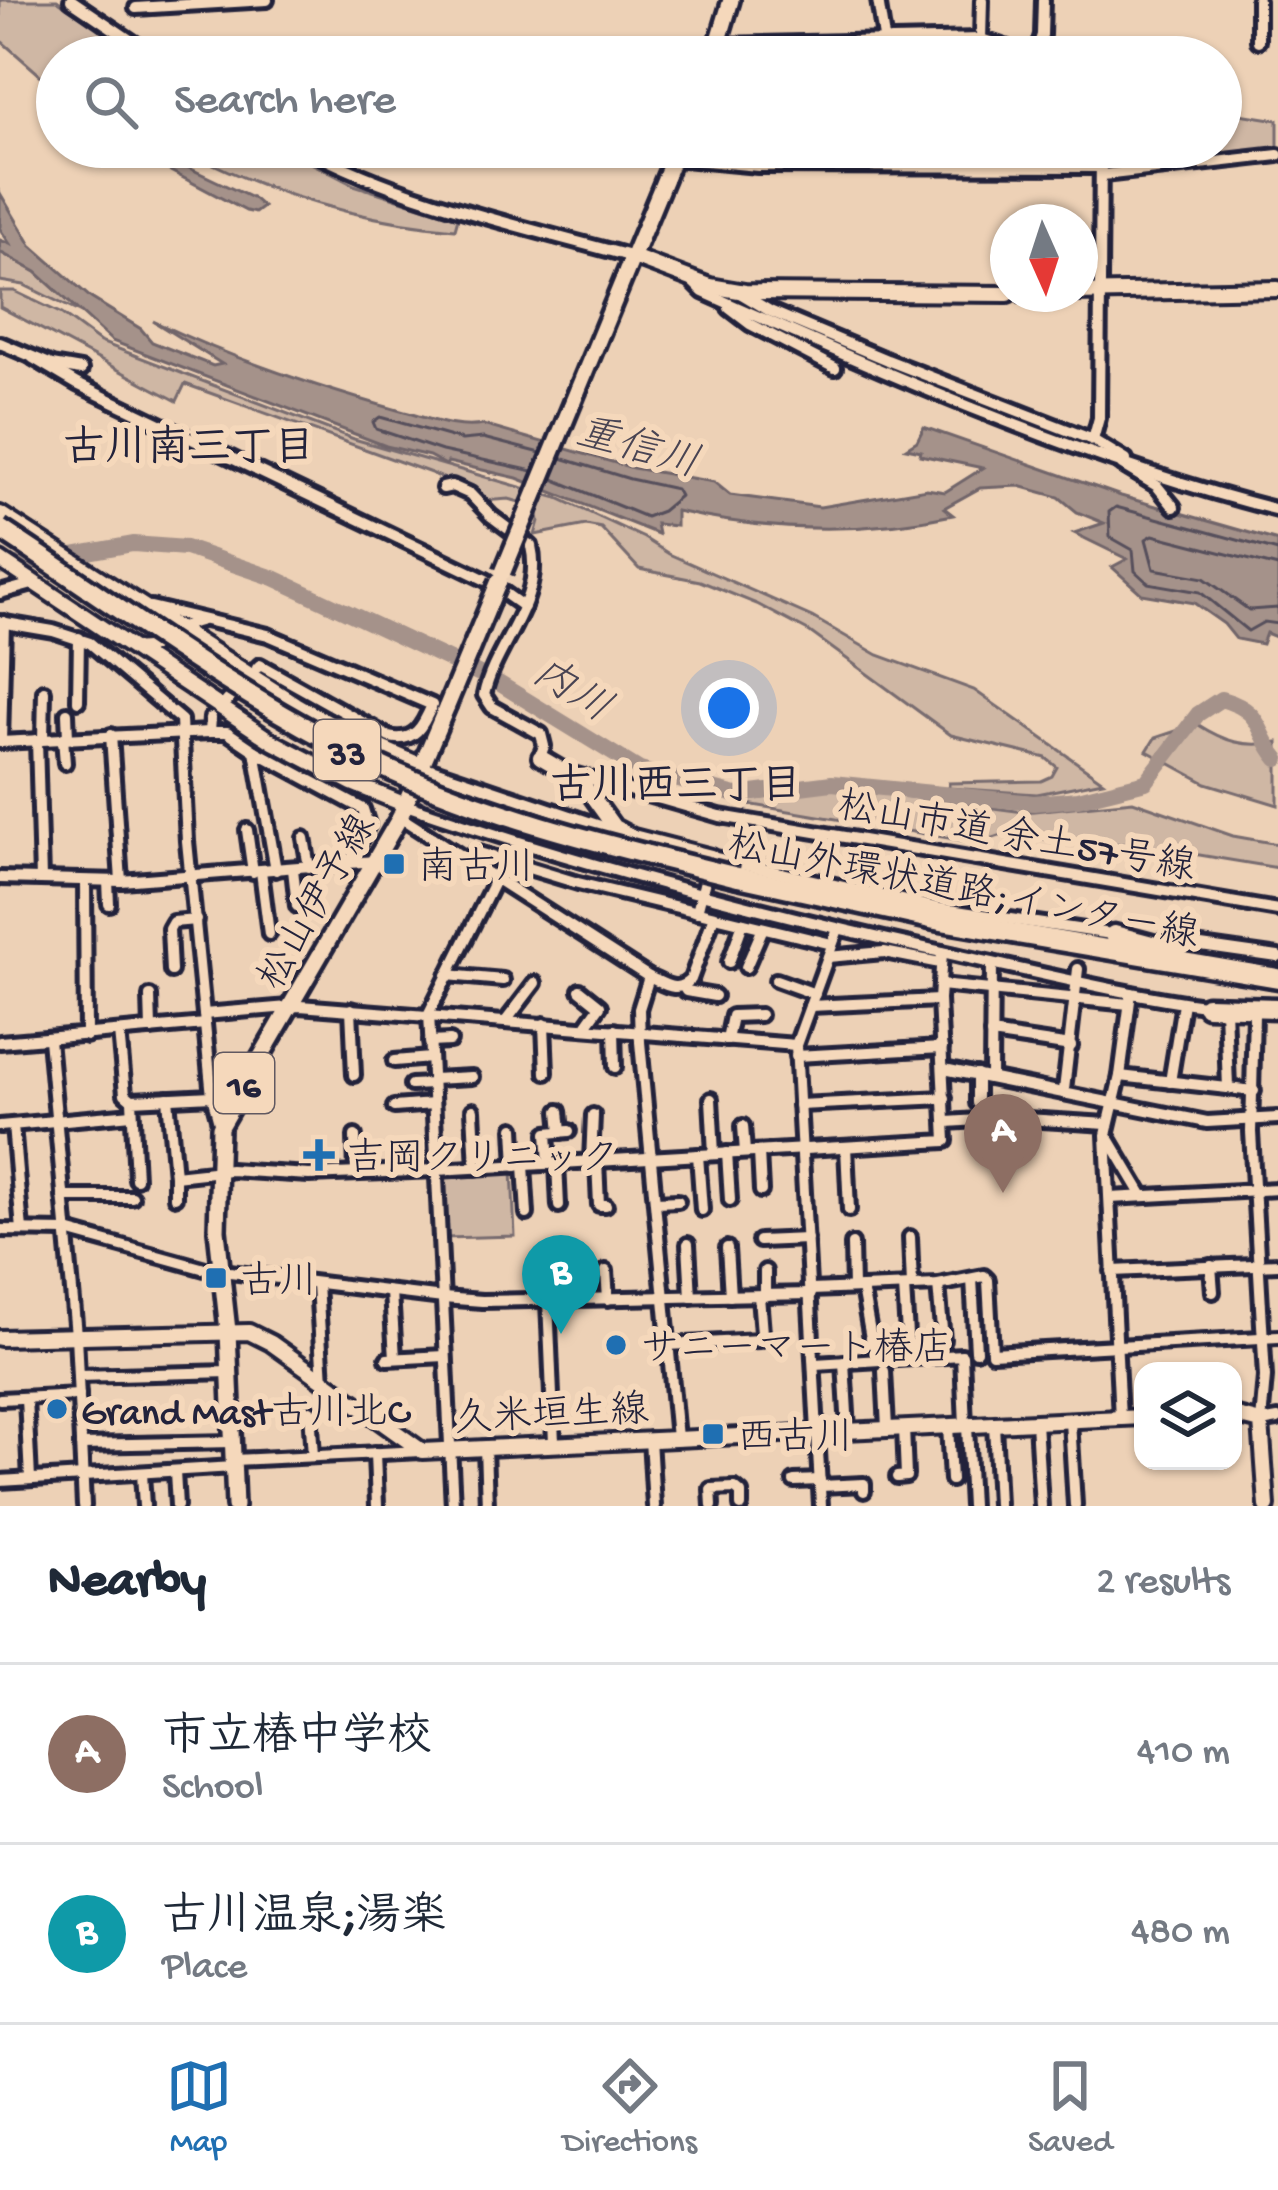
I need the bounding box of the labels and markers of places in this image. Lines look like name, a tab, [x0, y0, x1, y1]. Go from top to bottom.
place label: 南古川	[418, 846, 535, 894]
marker: 南古川	[381, 851, 407, 877]
pin: A	[964, 1094, 1042, 1193]
place label: 吉岡クリニック	[346, 1137, 619, 1185]
marker: 吉岡クリニック	[303, 1139, 335, 1171]
pin: B	[522, 1235, 600, 1334]
place label: 古川	[240, 1260, 318, 1308]
marker: 古川	[203, 1265, 229, 1291]
place label: サニーマート椿店	[640, 1327, 952, 1375]
marker: サニーマート椿店	[603, 1332, 629, 1358]
place label: Grand Mast古川北C	[81, 1391, 412, 1439]
marker: Grand Mast古川北C	[44, 1396, 70, 1422]
place label: 西古川	[737, 1416, 854, 1464]
marker: 西古川	[700, 1421, 726, 1447]

